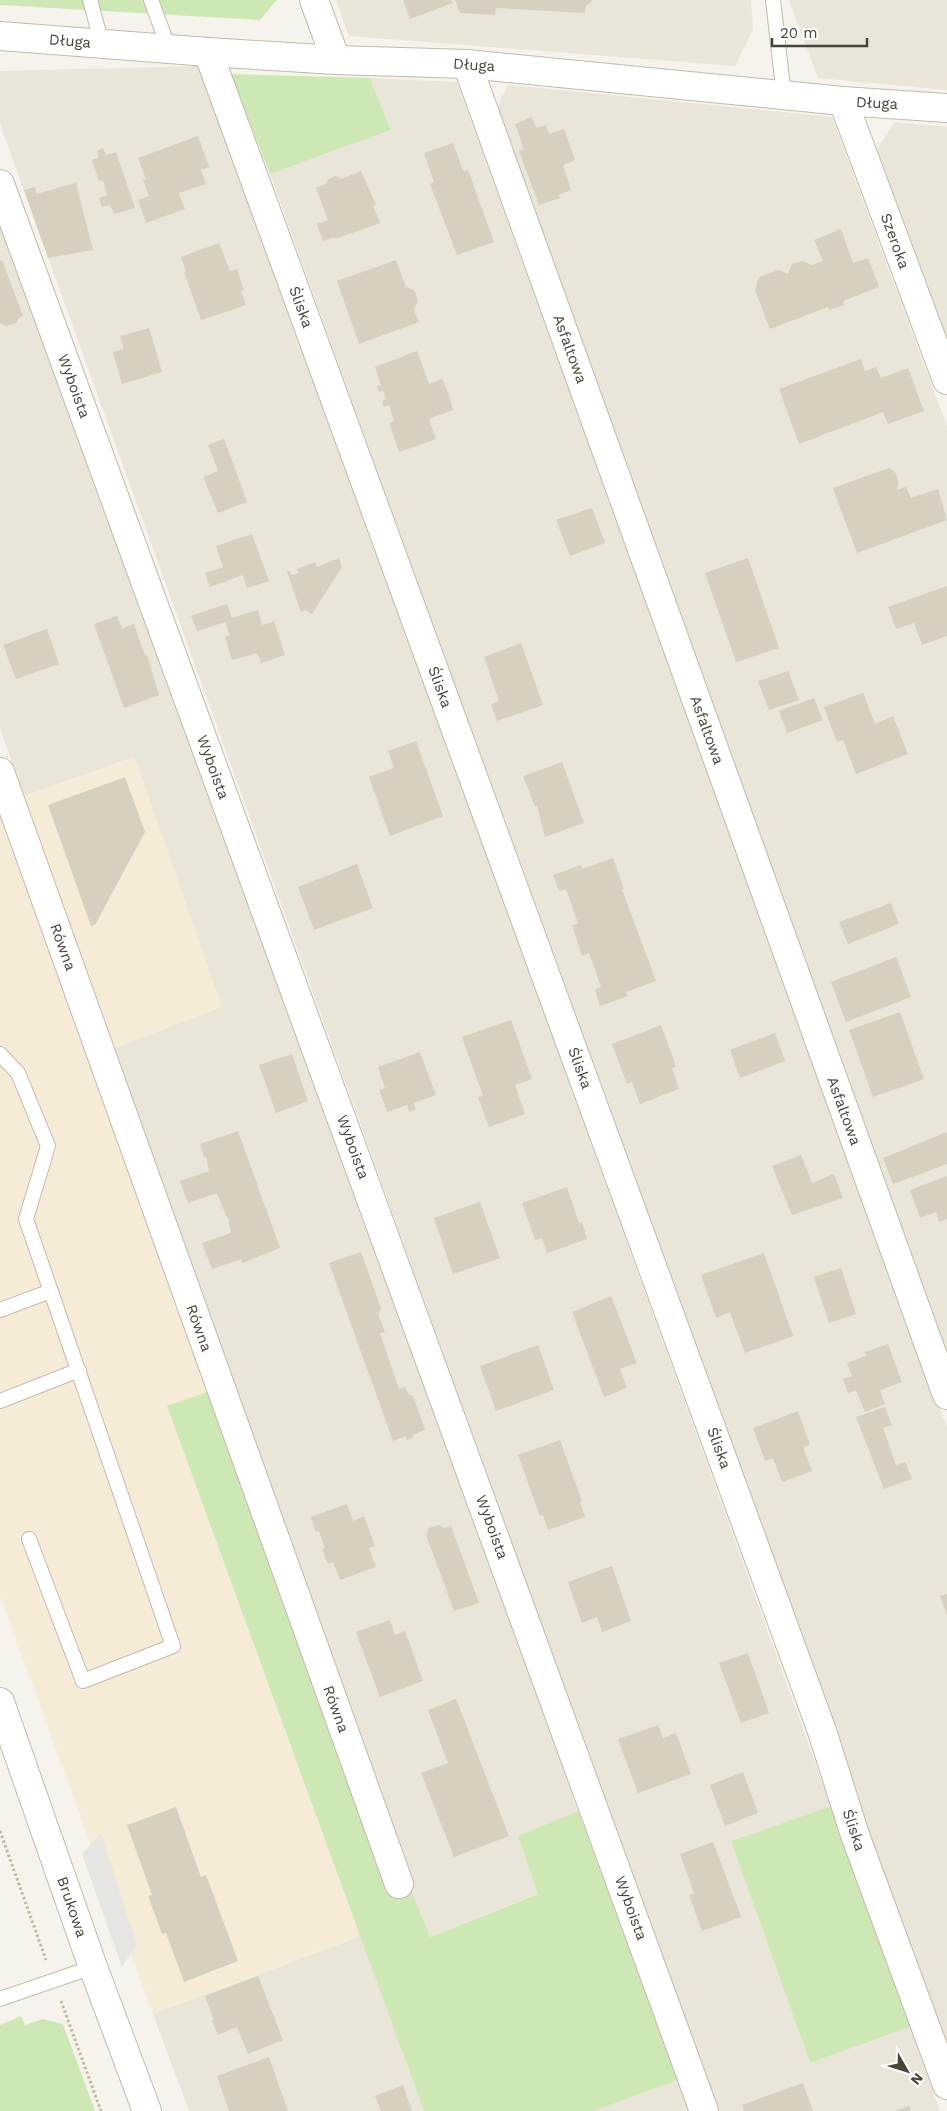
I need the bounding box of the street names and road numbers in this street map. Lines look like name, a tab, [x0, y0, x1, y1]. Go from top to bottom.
street label: Długa	[48, 30, 92, 52]
street label: Długa	[452, 55, 496, 75]
street label: Długa	[855, 93, 899, 113]
street label: Szeroka	[877, 211, 914, 272]
street label: Śliska	[285, 283, 318, 331]
street label: Asfaltowa	[549, 312, 591, 386]
street label: Wyboista	[54, 351, 94, 421]
street label: Śliska	[424, 663, 457, 711]
street label: Asfaltowa	[686, 693, 728, 767]
street label: Wyboista	[193, 732, 233, 802]
street label: Równa	[46, 921, 80, 973]
street label: Śliska	[564, 1044, 597, 1092]
street label: Asfaltowa	[823, 1074, 865, 1148]
street label: Wyboista	[333, 1112, 373, 1182]
street label: Równa	[182, 1302, 216, 1354]
street label: Śliska	[703, 1424, 736, 1472]
street label: Wyboista	[472, 1492, 512, 1562]
street label: Równa	[319, 1683, 353, 1735]
street label: Śliska	[839, 1806, 870, 1854]
street label: Wyboista	[611, 1873, 651, 1943]
street label: Brukowa	[53, 1874, 91, 1940]

